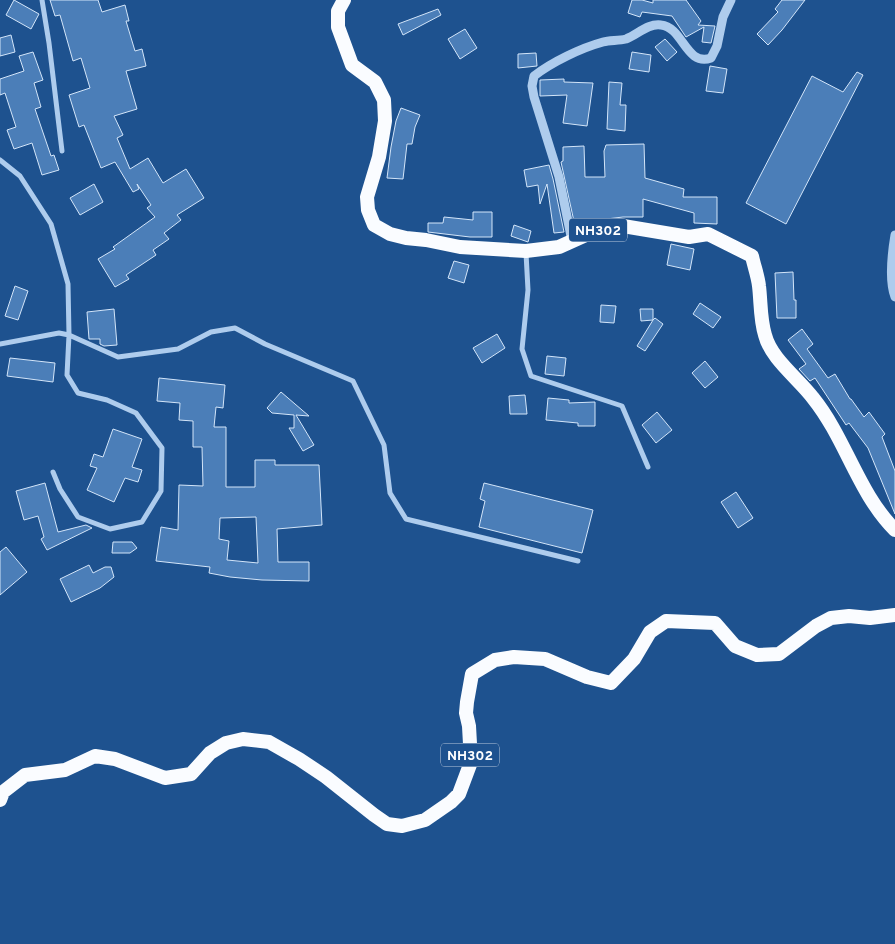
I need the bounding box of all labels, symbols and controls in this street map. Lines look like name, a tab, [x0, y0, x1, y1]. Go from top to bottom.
road number: NH302	[569, 218, 627, 242]
road number: NH302	[441, 744, 499, 766]

